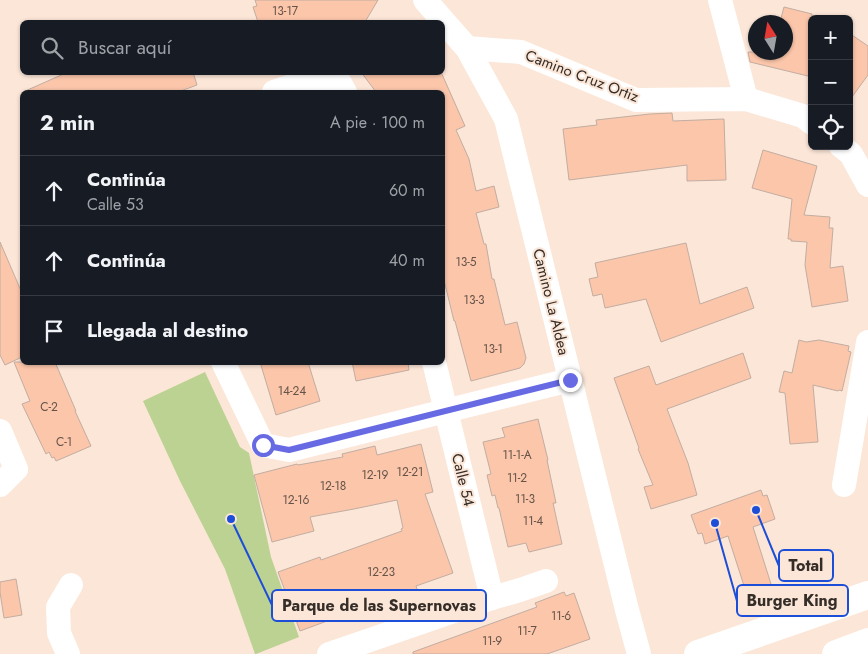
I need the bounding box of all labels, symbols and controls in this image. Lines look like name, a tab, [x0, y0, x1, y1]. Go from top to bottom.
house number: 13-17	[272, 2, 299, 20]
north arrow	[748, 15, 793, 60]
map controls	[808, 15, 853, 150]
button: +	[808, 15, 853, 60]
search box	[20, 20, 445, 75]
icon: search	[38, 34, 66, 62]
text: Buscar aquí	[78, 34, 172, 61]
street label: Camino Cruz Ortiz	[522, 44, 642, 108]
button: −	[808, 60, 853, 105]
button: locate	[808, 105, 853, 150]
text: 2 min	[40, 108, 95, 138]
text: A pie · 100 m	[330, 111, 425, 134]
text: Continúa	[87, 166, 166, 193]
icon: ahead	[40, 177, 68, 205]
text: 60 m	[389, 179, 425, 202]
text: Calle 53	[87, 193, 144, 216]
street label: Camino La Aldea	[527, 246, 575, 358]
icon: ahead	[40, 247, 68, 275]
text: Continúa	[87, 247, 166, 274]
text: 40 m	[389, 249, 425, 272]
house number: 13-5	[455, 253, 477, 271]
house number: 13-3	[463, 291, 485, 309]
icon: arrive	[40, 317, 68, 345]
text: Llegada al destino	[87, 317, 248, 344]
house number: 13-1	[483, 340, 503, 358]
route end	[559, 369, 582, 392]
house number: 14-24	[278, 382, 306, 400]
house number: C-2	[40, 398, 58, 416]
house number: C-1	[56, 433, 72, 451]
route start	[252, 434, 275, 457]
house number: 11-1-A	[502, 446, 532, 464]
street label: Calle 54	[446, 451, 480, 509]
house number: 12-21	[397, 463, 423, 481]
house number: 12-19	[361, 466, 389, 484]
house number: 11-2	[507, 469, 527, 487]
house number: 12-18	[320, 477, 346, 495]
house number: 11-3	[515, 490, 535, 508]
house number: 12-16	[282, 491, 310, 509]
house number: 11-4	[523, 512, 543, 530]
callout: Total	[779, 550, 833, 581]
text: Total	[789, 554, 823, 577]
house number: 12-23	[367, 563, 396, 581]
callout: Burger King	[737, 585, 848, 616]
text: Burger King	[746, 589, 838, 612]
callout: Parque de las Supernovas	[272, 590, 486, 621]
text: Parque de las Supernovas	[282, 594, 476, 617]
house number: 11-6	[551, 607, 571, 625]
house number: 11-7	[517, 622, 538, 640]
house number: 11-9	[482, 632, 502, 650]

